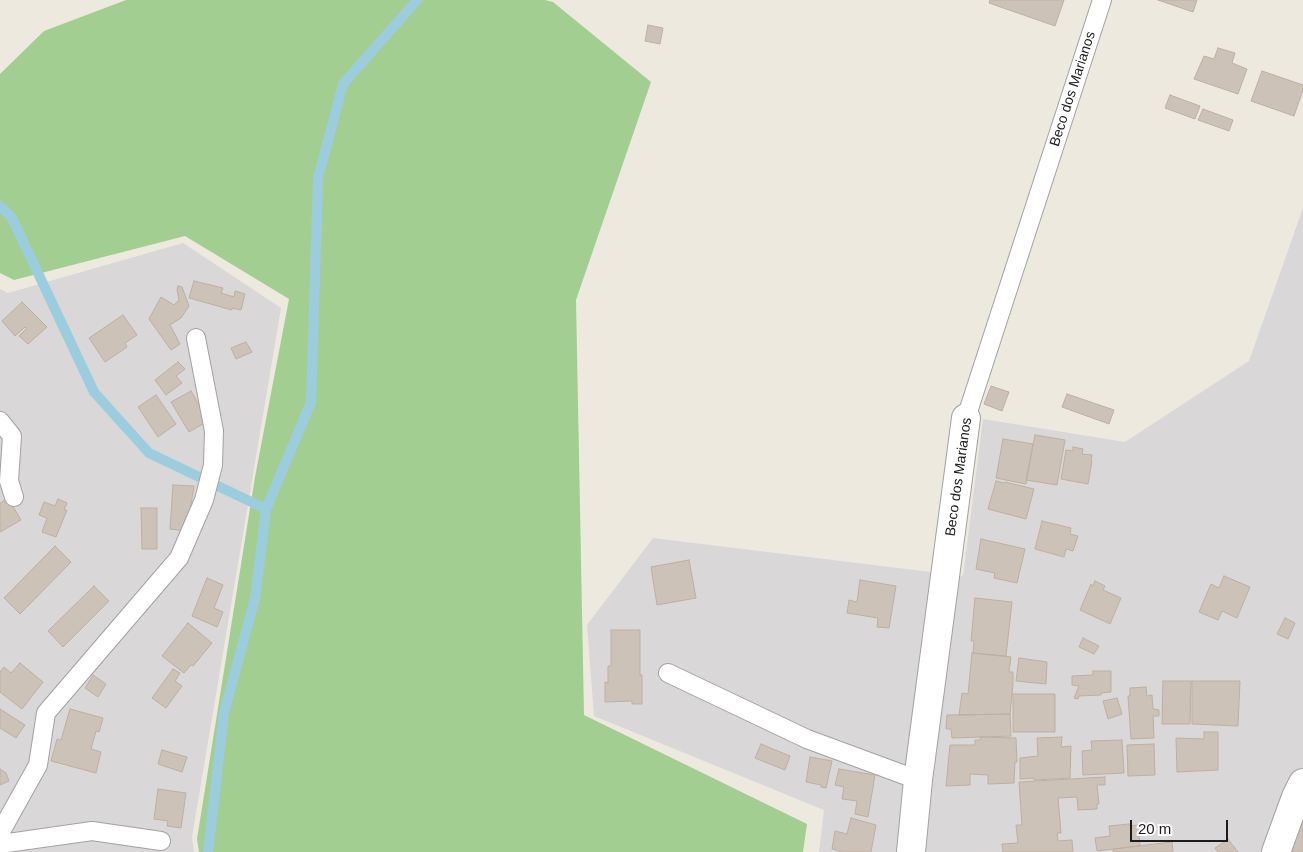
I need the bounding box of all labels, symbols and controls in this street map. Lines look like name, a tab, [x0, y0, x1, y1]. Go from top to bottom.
street label: Beco dos Marianos	[1046, 29, 1100, 149]
street label: Beco dos Marianos	[942, 416, 976, 538]
scale bar	[1133, 810, 1230, 842]
text: 20 m	[1138, 820, 1171, 837]

